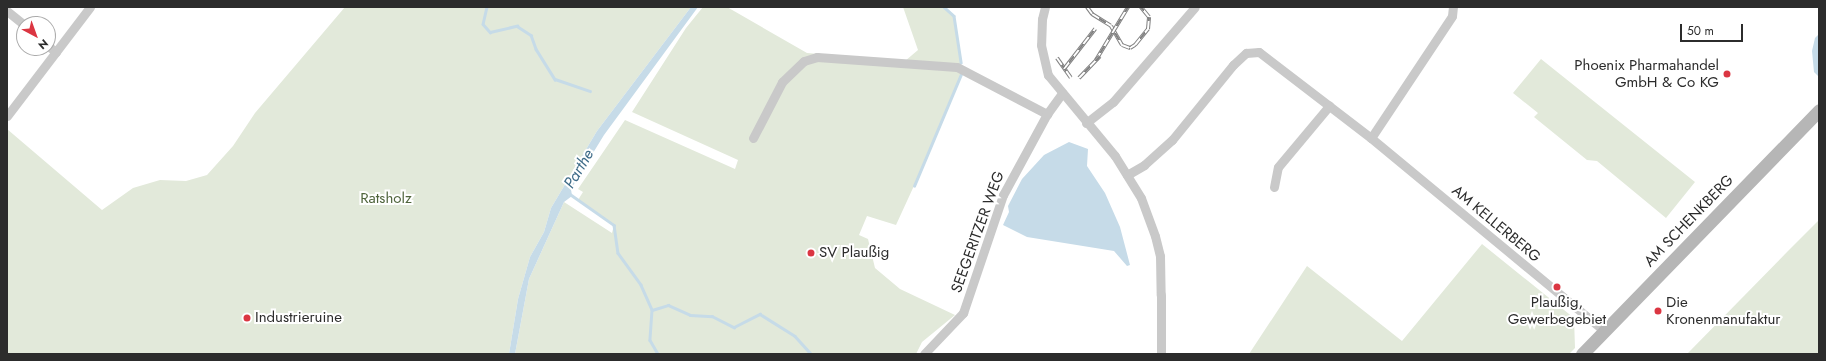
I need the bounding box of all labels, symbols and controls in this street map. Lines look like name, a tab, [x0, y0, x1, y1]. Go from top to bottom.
north arrow	[16, 16, 56, 56]
scale bar	[1682, 16, 1745, 42]
text: 50 m	[1687, 22, 1714, 40]
text: N	[35, 35, 52, 53]
place label: Phoenix Pharmahandel GmbH & Co KG	[1574, 56, 1719, 91]
marker: Phoenix Pharmahandel GmbH & Co KG	[1722, 69, 1732, 79]
water label: Parthe	[560, 146, 598, 192]
street label: SEEGERITZER WEG	[948, 169, 1008, 295]
street label: AM SCHENKBERG	[1641, 171, 1737, 271]
street label: AM KELLERBERG	[1448, 182, 1544, 266]
park label: Ratsholz	[360, 190, 412, 208]
place label: SV Plaußig	[819, 244, 889, 262]
marker: SV Plaußig	[806, 248, 816, 258]
marker: Plaußig, Gewerbegebiet	[1552, 282, 1562, 292]
place label: Plaußig, Gewerbegebiet	[1508, 293, 1606, 328]
place label: Die Kronenmanufaktur	[1666, 293, 1780, 328]
marker: Die Kronenmanufaktur	[1653, 306, 1663, 316]
place label: Industrieruine	[255, 309, 342, 327]
marker: Industrieruine	[242, 313, 252, 323]

